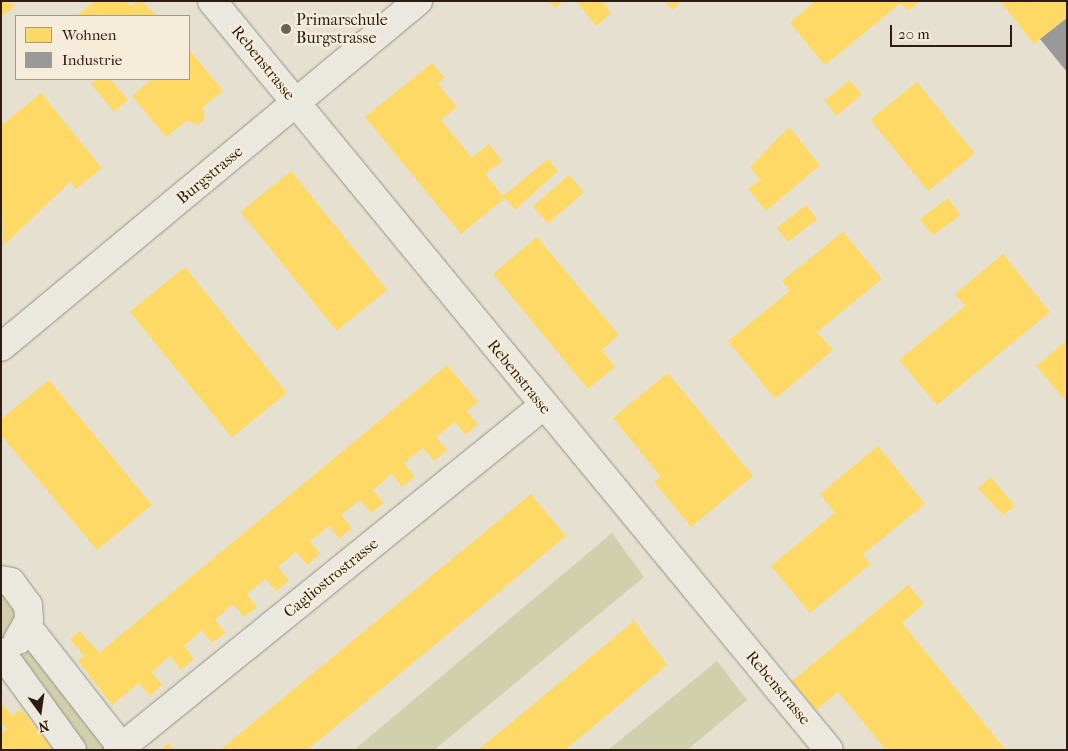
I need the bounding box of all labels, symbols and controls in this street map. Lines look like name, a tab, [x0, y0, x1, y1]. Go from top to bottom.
place label: Primarschule Burgstrasse	[296, 10, 388, 48]
legend	[15, 15, 190, 80]
scale bar	[893, 15, 1016, 47]
street label: Rebenstrasse	[227, 22, 299, 104]
marker: Primarschule Burgstrasse	[280, 23, 292, 35]
text: 20 m	[898, 25, 930, 43]
text: Wohnen	[62, 26, 116, 44]
text: Industrie	[62, 51, 122, 69]
street label: Burgstrasse	[173, 142, 247, 208]
street label: Rebenstrasse	[483, 336, 555, 418]
street label: Cagliostrostrasse	[280, 534, 382, 622]
street label: Rebenstrasse	[742, 647, 814, 729]
north arrow	[15, 686, 65, 736]
text: N	[37, 717, 51, 736]

